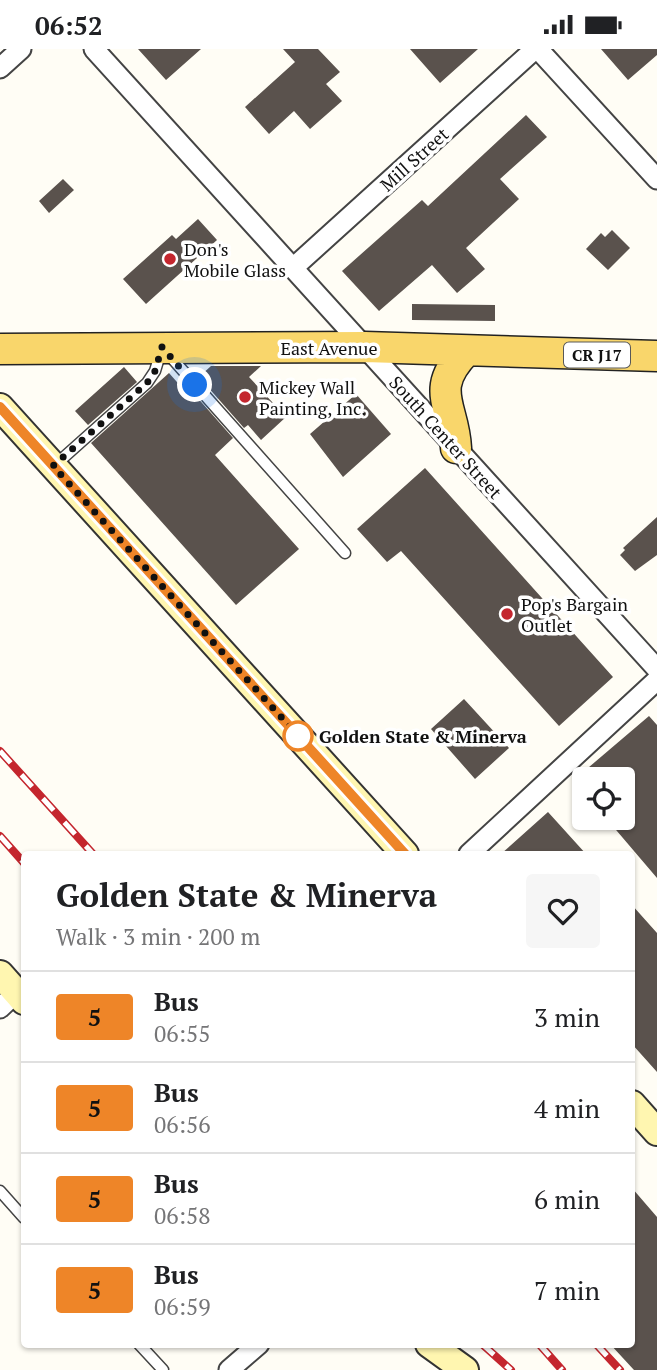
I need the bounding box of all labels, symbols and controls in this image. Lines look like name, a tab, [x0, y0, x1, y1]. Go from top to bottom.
text: 06:52	[35, 8, 103, 42]
street label: Mill Street	[375, 122, 454, 196]
place label: Don's Mobile Glass	[184, 237, 286, 282]
marker: Don's Mobile Glass	[162, 251, 178, 267]
street label: East Avenue	[280, 336, 378, 360]
road number: CR J17	[564, 343, 630, 367]
your location	[177, 367, 212, 402]
street label: South Center Street	[384, 370, 508, 504]
place label: Mickey Wall Painting, Inc.	[259, 375, 366, 420]
marker: Mickey Wall Painting, Inc.	[237, 389, 253, 405]
place label: Pop's Bargain Outlet	[521, 592, 628, 637]
marker: Pop's Bargain Outlet	[499, 606, 515, 622]
marker: Golden State & Minerva	[283, 721, 313, 751]
place label: Golden State & Minerva	[319, 724, 527, 748]
map controls	[572, 767, 635, 830]
button: locate	[572, 767, 635, 830]
text: Golden State & Minerva	[56, 873, 437, 916]
button: heart	[526, 874, 600, 948]
text: Walk · 3 min · 200 m	[56, 921, 260, 952]
text: Bus	[154, 984, 199, 1018]
text: 3 min	[534, 1000, 600, 1034]
text: 5	[88, 1001, 101, 1033]
text: 06:55	[154, 1018, 211, 1049]
text: Bus	[154, 1075, 199, 1109]
text: 4 min	[534, 1091, 600, 1125]
text: 5	[88, 1092, 101, 1124]
text: 06:56	[154, 1109, 211, 1140]
text: Bus	[154, 1166, 199, 1200]
text: 6 min	[534, 1182, 600, 1216]
text: 5	[88, 1183, 101, 1215]
text: 06:58	[154, 1200, 211, 1231]
text: Bus	[154, 1257, 199, 1291]
text: 7 min	[534, 1273, 600, 1307]
text: 5	[88, 1274, 101, 1306]
text: 06:59	[154, 1291, 211, 1322]

